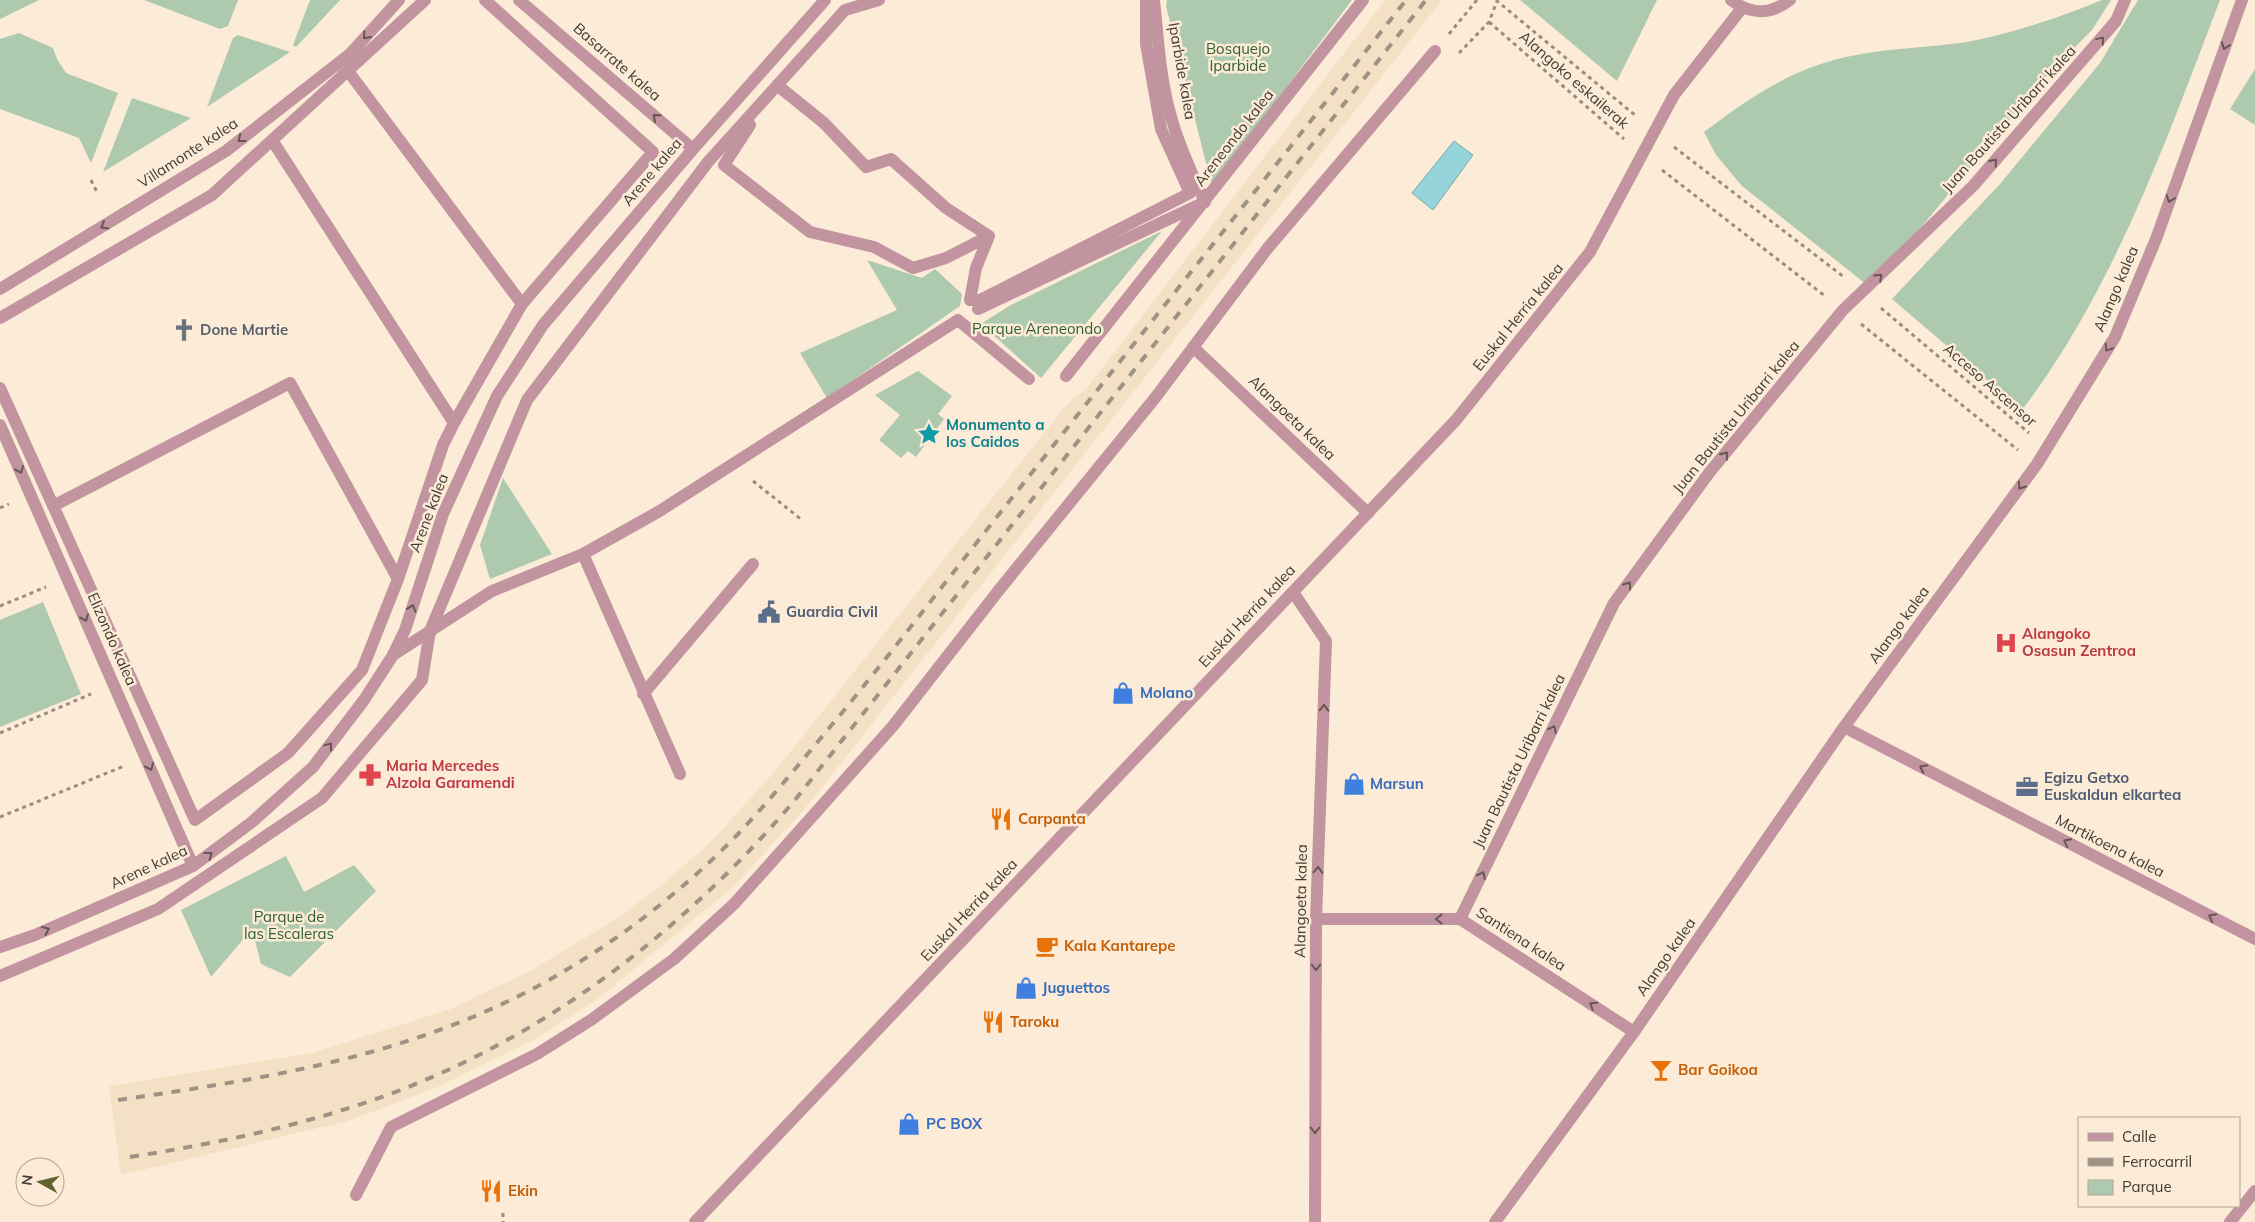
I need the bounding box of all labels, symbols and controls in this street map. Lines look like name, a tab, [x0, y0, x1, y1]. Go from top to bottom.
street label: Basarrate kalea	[570, 18, 665, 105]
street label: Iparbide kalea	[1165, 21, 1200, 121]
street label: Alangoko eskailerak	[1515, 27, 1633, 133]
one-way arrow	[363, 30, 372, 39]
one-way arrow	[2095, 36, 2104, 45]
park label: Bosquejo Iparbide	[1206, 39, 1270, 75]
street label: Juan Bautista Uribarri kalea	[1938, 41, 2080, 196]
one-way arrow	[2221, 41, 2231, 50]
street label: Areneondo kalea	[1190, 85, 1277, 190]
street label: Villamonte kalea	[134, 113, 241, 192]
one-way arrow	[652, 114, 661, 123]
one-way arrow	[238, 134, 247, 142]
street label: Arene kalea	[618, 134, 685, 209]
one-way arrow	[1988, 159, 1997, 168]
one-way arrow	[2166, 194, 2176, 202]
one-way arrow	[100, 220, 109, 230]
street label: Alango kalea	[2089, 243, 2142, 335]
street label: Euskal Herria kalea	[1468, 259, 1567, 375]
one-way arrow	[1874, 274, 1883, 283]
church icon: Done Martie	[171, 317, 197, 343]
park label: Parque Areneondo	[972, 319, 1102, 338]
place label: Done Martie	[200, 320, 288, 339]
street label: Juan Bautista Uribarri kalea	[1668, 336, 1803, 497]
street label: Acceso Ascensor	[1940, 339, 2041, 431]
one-way arrow	[2104, 343, 2114, 352]
street label: Alangoeta kalea	[1245, 371, 1340, 464]
place label: Monumento a los Caidos	[946, 415, 1045, 451]
place icon: Monumento a los Caidos	[916, 421, 942, 447]
one-way arrow	[1719, 451, 1728, 460]
one-way arrow	[13, 465, 24, 474]
street label: Arene kalea	[405, 471, 452, 555]
one-way arrow	[2018, 480, 2027, 490]
street label: Euskal Herria kalea	[1194, 560, 1299, 671]
one-way arrow	[1622, 582, 1630, 591]
street label: Alango kalea	[1864, 582, 1933, 667]
street label: Elizondo kalea	[83, 589, 141, 688]
public building icon: Guardia Civil	[756, 599, 782, 625]
place label: Guardia Civil	[786, 602, 878, 621]
one-way arrow	[406, 604, 416, 613]
one-way arrow	[78, 613, 89, 622]
place label: Alangoko Osasun Zentroa	[2022, 624, 2136, 660]
hospital icon: Alangoko Osasun Zentroa	[1993, 630, 2019, 656]
street label: Juan Bautista Uribarri kalea	[1468, 671, 1569, 851]
shop icon: Molano	[1110, 680, 1136, 706]
place label: Molano	[1140, 683, 1193, 702]
one-way arrow	[1318, 703, 1329, 711]
one-way arrow	[1547, 725, 1557, 734]
one-way arrow	[323, 742, 332, 752]
place label: Maria Mercedes Alzola Garamendi	[386, 756, 515, 792]
one-way arrow	[143, 762, 154, 771]
pharmacy icon: Maria Mercedes Alzola Garamendi	[357, 762, 383, 788]
one-way arrow	[1919, 764, 1928, 774]
place label: Egizu Getxo Euskaldun elkartea	[2044, 768, 2181, 804]
shop icon: Marsun	[1341, 771, 1367, 797]
place label: Marsun	[1370, 774, 1424, 793]
office icon: Egizu Getxo Euskaldun elkartea	[2014, 774, 2040, 800]
restaurant icon: Carpanta	[988, 806, 1014, 832]
place label: Carpanta	[1018, 809, 1086, 828]
street label: Martikoena kalea	[2053, 810, 2168, 881]
one-way arrow	[2063, 838, 2072, 848]
street label: Arene kalea	[107, 840, 190, 893]
street label: Alangoeta kalea	[1290, 844, 1311, 958]
one-way arrow	[203, 852, 212, 860]
street label: Euskal Herria kalea	[916, 854, 1021, 965]
one-way arrow	[1312, 866, 1323, 874]
one-way arrow	[1475, 871, 1486, 880]
street label: Santiena kalea	[1473, 903, 1570, 975]
park label: Parque de las Escaleras	[244, 907, 334, 943]
one-way arrow	[2208, 913, 2217, 923]
one-way arrow	[1435, 914, 1442, 924]
street label: Alango kalea	[1632, 914, 1700, 1000]
one-way arrow	[41, 926, 50, 937]
cafe icon: Kala Kantarepe	[1034, 933, 1060, 959]
place label: Kala Kantarepe	[1064, 936, 1175, 955]
one-way arrow	[1311, 964, 1321, 972]
shop icon: Juguettos	[1013, 975, 1039, 1001]
place label: Juguettos	[1042, 978, 1110, 997]
one-way arrow	[1590, 1002, 1599, 1011]
restaurant icon: Taroku	[980, 1009, 1006, 1035]
place label: Taroku	[1010, 1012, 1059, 1031]
bar icon: Bar Goikoa	[1648, 1057, 1674, 1083]
place label: Bar Goikoa	[1678, 1060, 1758, 1079]
shop icon: PC BOX	[896, 1111, 922, 1137]
place label: PC BOX	[926, 1114, 983, 1133]
legend	[2078, 1117, 2240, 1207]
one-way arrow	[1310, 1126, 1320, 1134]
text: Calle	[2122, 1127, 2156, 1146]
text: Ferrocarril	[2122, 1152, 2192, 1171]
north arrow	[15, 1157, 65, 1207]
text: N	[17, 1174, 37, 1187]
text: Parque	[2122, 1177, 2172, 1196]
restaurant icon: Ekin	[478, 1178, 504, 1204]
place label: Ekin	[508, 1181, 538, 1200]

